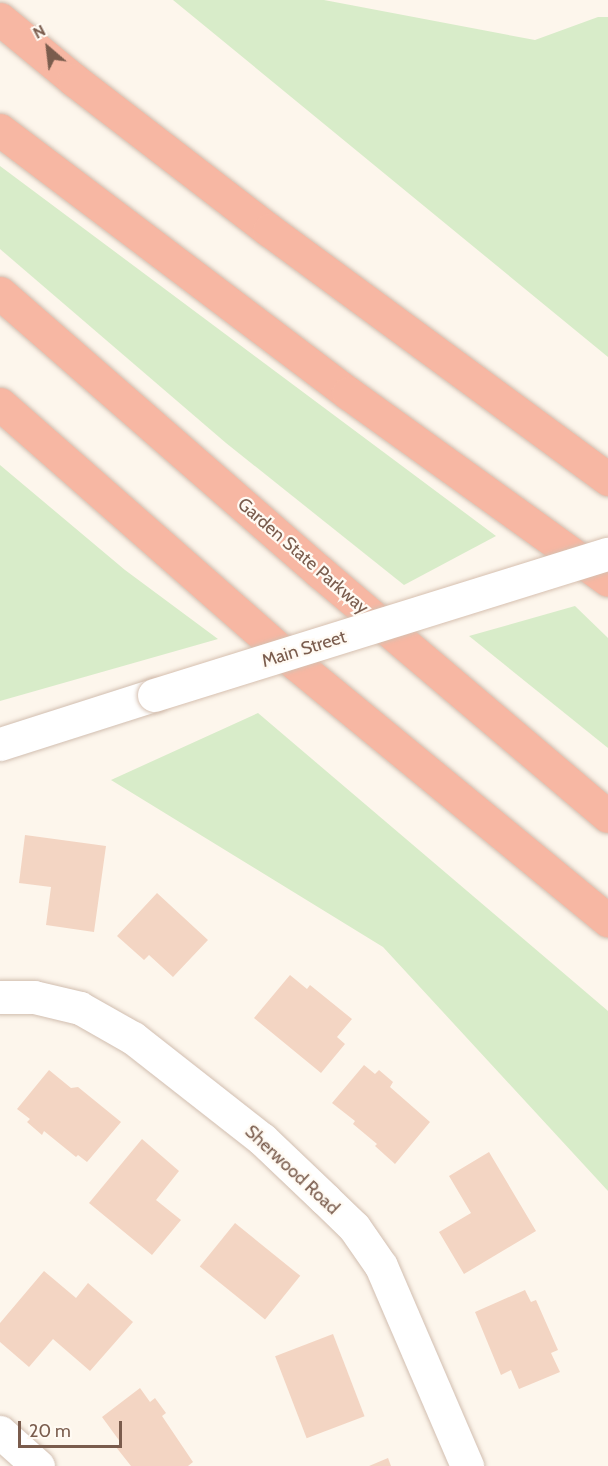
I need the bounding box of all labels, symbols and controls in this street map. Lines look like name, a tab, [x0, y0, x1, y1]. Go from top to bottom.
north arrow	[18, 18, 78, 78]
text: N	[30, 21, 49, 43]
street label: Garden State Parkway	[233, 493, 373, 619]
street label: Main Street	[259, 626, 349, 672]
street label: Sherwood Road	[240, 1121, 344, 1219]
scale bar	[21, 1409, 124, 1447]
text: 20 m	[29, 1420, 71, 1442]

